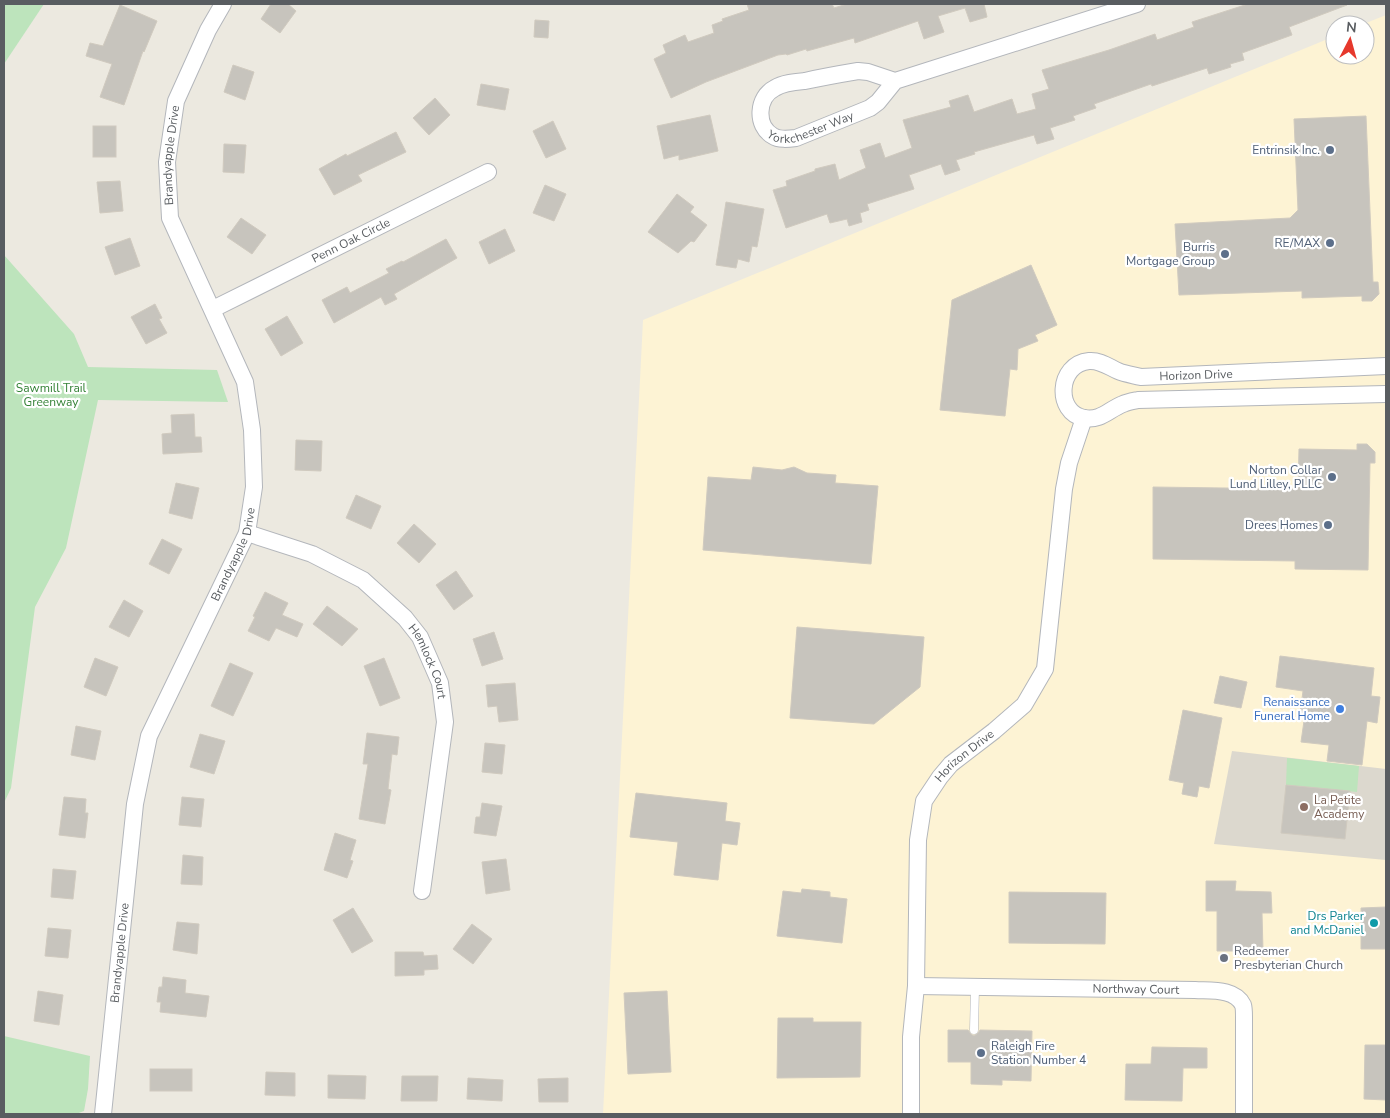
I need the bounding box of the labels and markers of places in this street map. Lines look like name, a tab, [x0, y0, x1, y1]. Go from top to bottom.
place label: Entrinsik Inc.	[1252, 142, 1320, 158]
marker: Entrinsik Inc.	[1324, 144, 1336, 156]
place label: RE/MAX	[1275, 235, 1320, 251]
marker: RE/MAX	[1324, 237, 1336, 249]
place label: Burris Mortgage Group	[1126, 239, 1215, 269]
marker: Burris Mortgage Group	[1219, 248, 1231, 260]
place label: Norton Collar Lund Lilley, PLLC	[1230, 462, 1323, 492]
marker: Norton Collar Lund Lilley, PLLC	[1326, 471, 1338, 483]
place label: Drees Homes	[1245, 517, 1318, 533]
marker: Drees Homes	[1322, 519, 1334, 531]
place label: Renaissance Funeral Home	[1254, 694, 1330, 724]
marker: Renaissance Funeral Home	[1334, 703, 1346, 715]
place label: La Petite Academy	[1314, 792, 1365, 822]
marker: La Petite Academy	[1298, 801, 1310, 813]
place label: Drs Parker and McDaniel	[1290, 908, 1365, 938]
marker: Drs Parker and McDaniel	[1368, 917, 1380, 929]
place label: Redeemer Presbyterian Church	[1234, 943, 1343, 973]
marker: Redeemer Presbyterian Church	[1218, 952, 1230, 964]
place label: Raleigh Fire Station Number 4	[991, 1038, 1086, 1068]
marker: Raleigh Fire Station Number 4	[975, 1047, 987, 1059]

